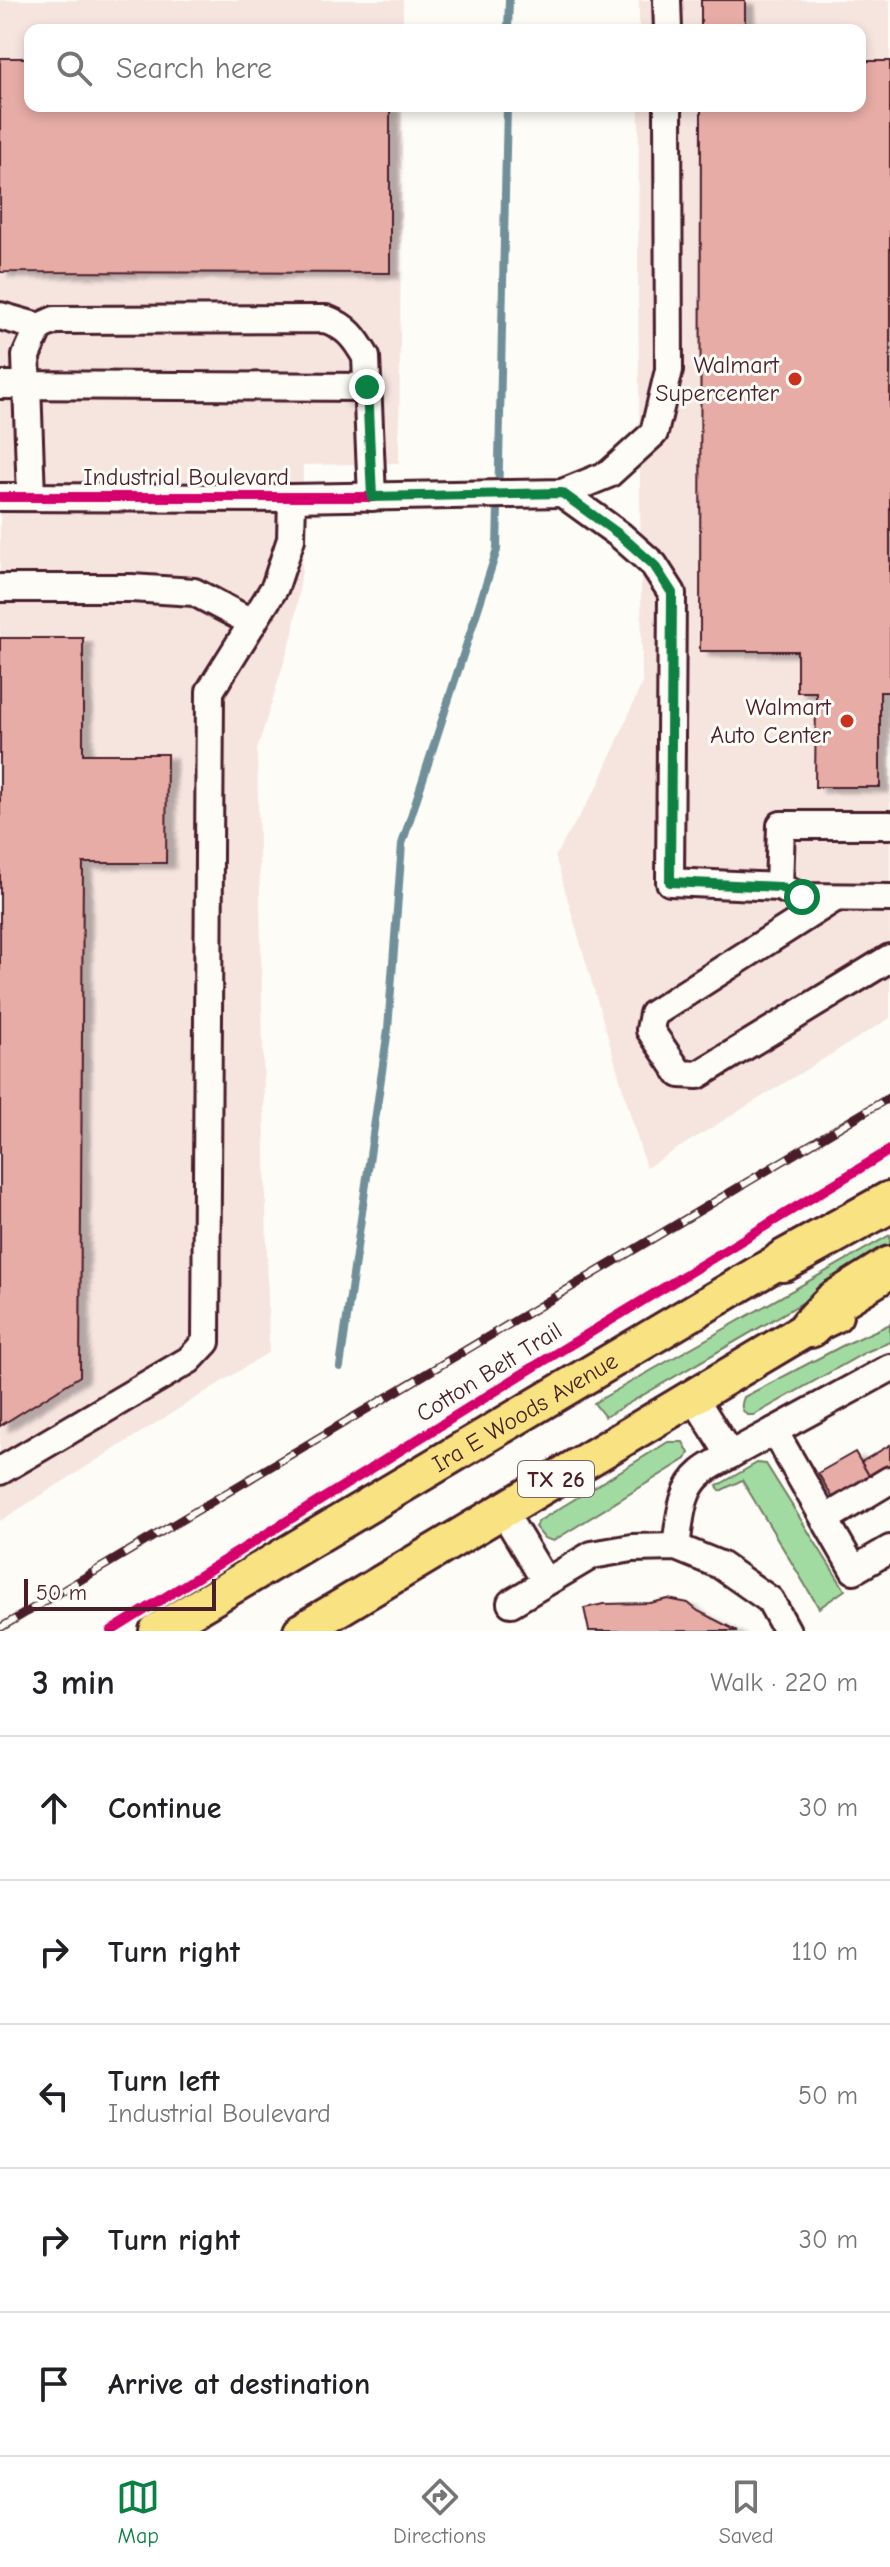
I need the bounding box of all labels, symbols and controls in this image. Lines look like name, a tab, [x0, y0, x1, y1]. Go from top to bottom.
search box	[24, 24, 866, 112]
icon: search	[52, 46, 96, 90]
text: Search here	[116, 51, 272, 86]
place label: Walmart Supercenter	[655, 351, 780, 407]
route end	[349, 369, 385, 405]
marker: Walmart Supercenter	[786, 370, 804, 388]
street label: Industrial Boulevard	[83, 463, 289, 491]
place label: Walmart Auto Center	[710, 693, 832, 749]
marker: Walmart Auto Center	[838, 712, 856, 730]
route start	[784, 879, 820, 915]
street label: Cotton Belt Trail	[411, 1316, 567, 1428]
street label: Ira E Woods Avenue	[427, 1346, 623, 1478]
road number: TX 26	[518, 1461, 594, 1497]
scale bar	[24, 1575, 216, 1611]
text: 50 m	[36, 1580, 87, 1606]
text: 3 min	[32, 1663, 115, 1703]
text: Walk · 220 m	[710, 1668, 858, 1698]
icon: ahead	[32, 1786, 76, 1830]
text: Continue	[108, 1791, 222, 1826]
text: 30 m	[799, 1793, 858, 1823]
icon: right	[32, 1930, 76, 1974]
text: Turn right	[108, 1935, 240, 1970]
text: 110 m	[791, 1937, 858, 1967]
text: Turn left	[108, 2064, 220, 2099]
icon: left	[32, 2074, 76, 2118]
text: 50 m	[798, 2081, 858, 2111]
text: Industrial Boulevard	[108, 2099, 331, 2129]
icon: right	[32, 2218, 76, 2262]
text: Turn right	[108, 2223, 240, 2258]
text: 30 m	[799, 2225, 858, 2255]
icon: arrive	[32, 2362, 76, 2406]
text: Arrive at destination	[108, 2367, 370, 2402]
tab: Map	[116, 2475, 160, 2549]
tab: Directions	[393, 2475, 486, 2549]
tab: Saved	[719, 2475, 774, 2549]

